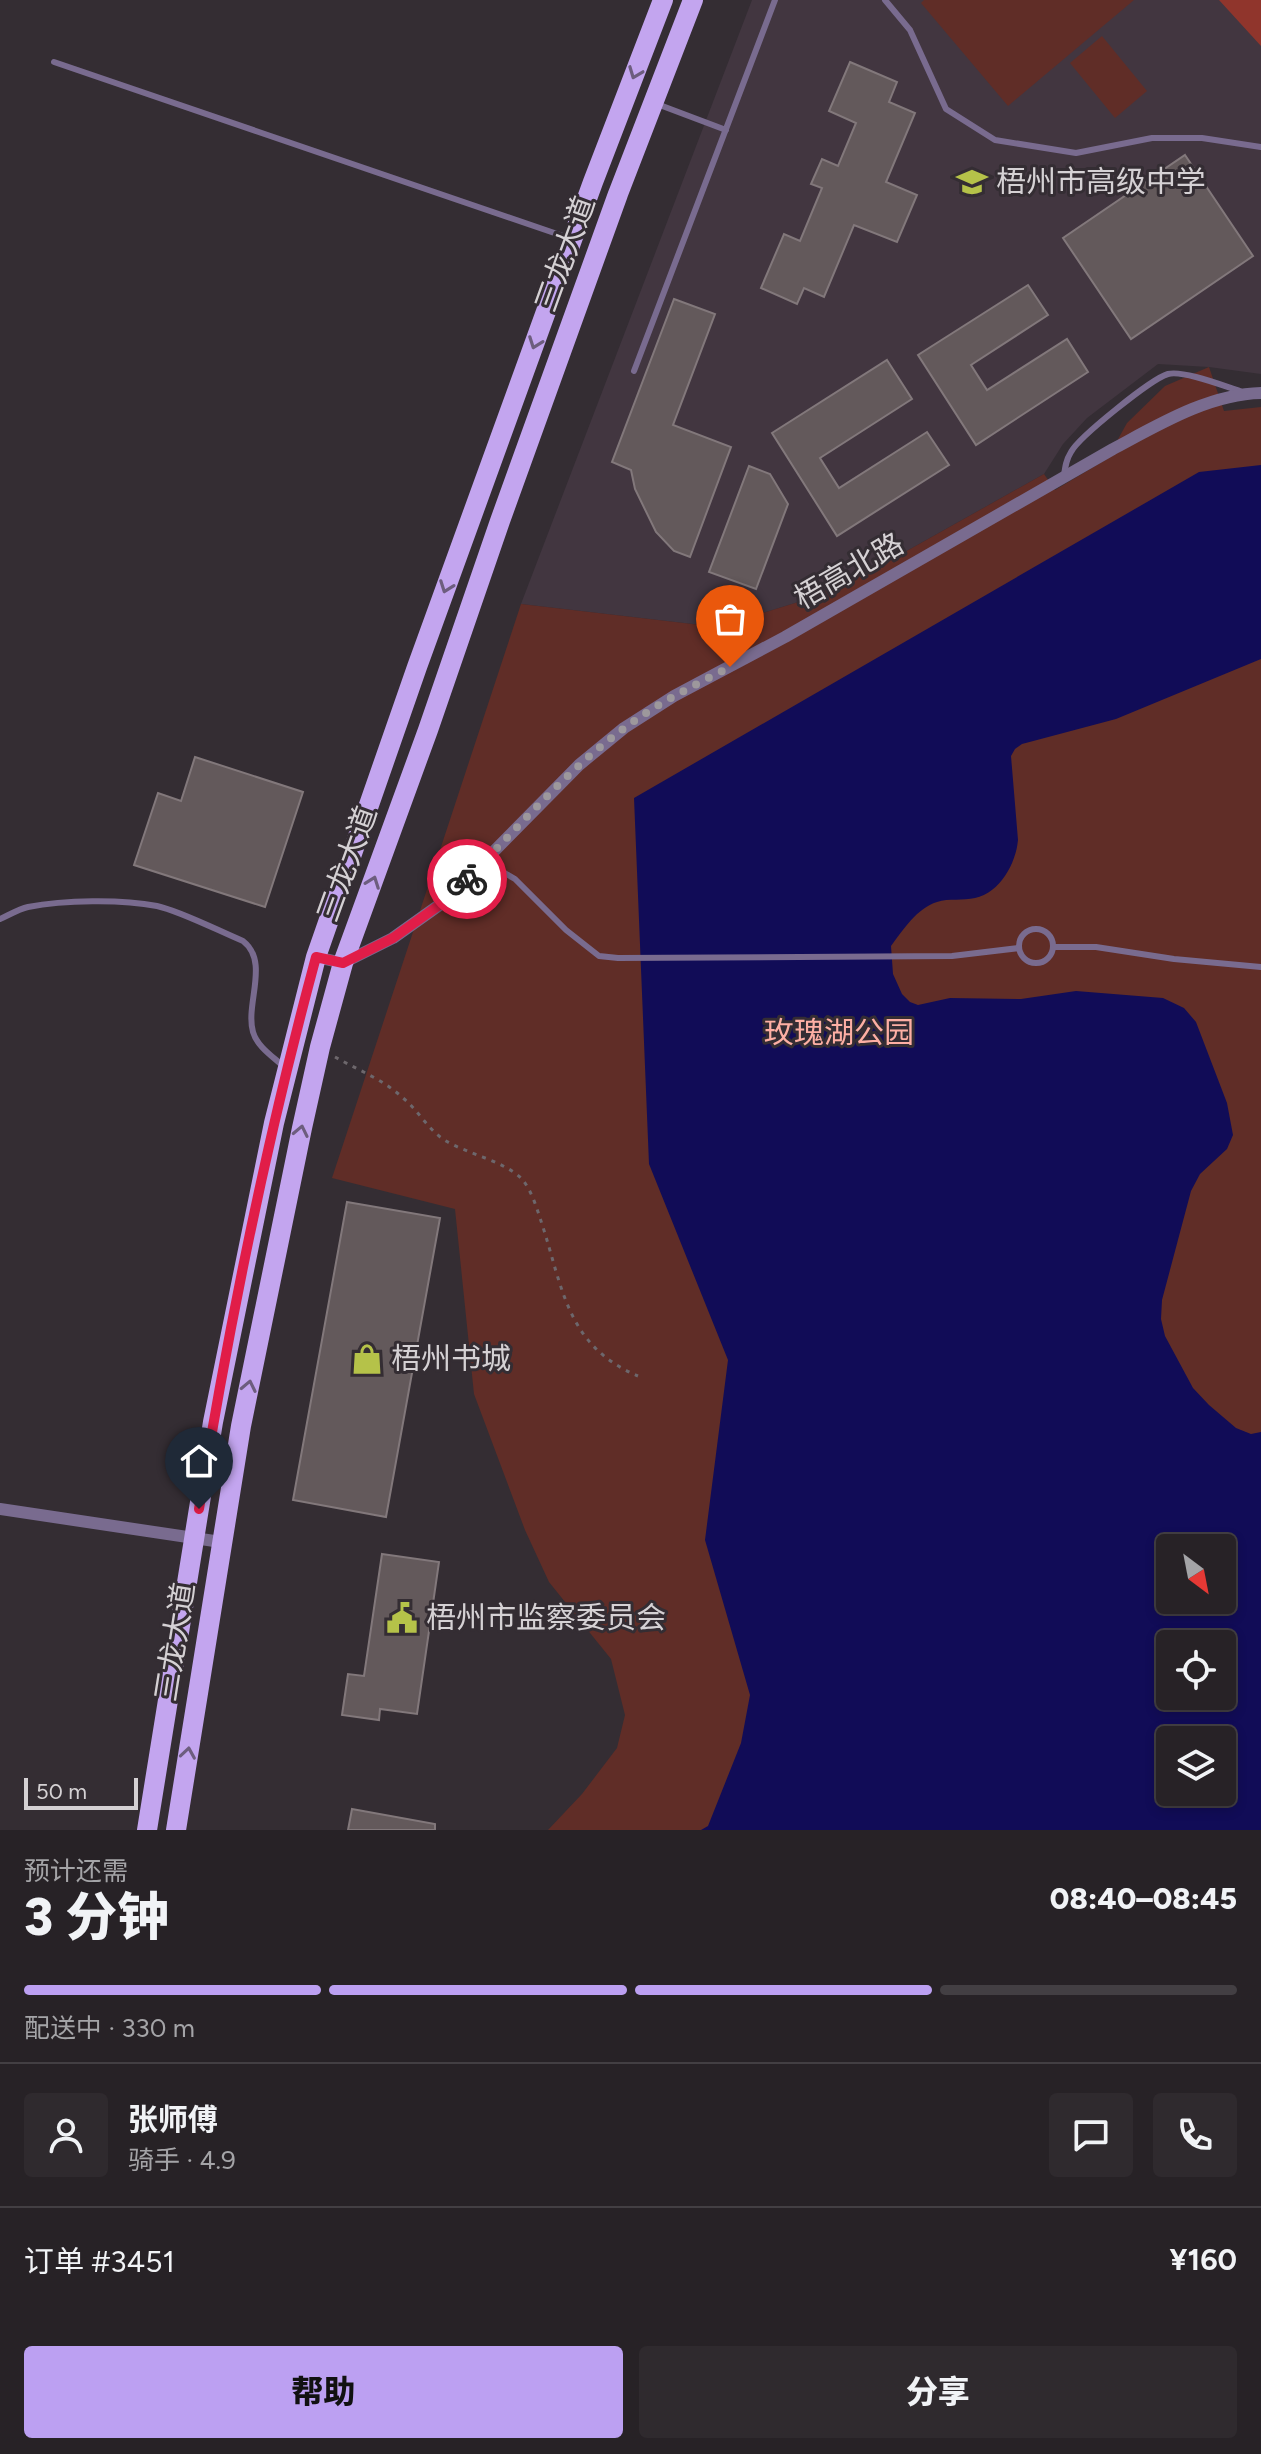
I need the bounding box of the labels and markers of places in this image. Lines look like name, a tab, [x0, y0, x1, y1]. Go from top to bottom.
place label: 梧州市高级中学	[996, 163, 1206, 200]
school or university icon: 梧州市高级中学	[955, 165, 989, 199]
pin	[696, 585, 764, 667]
place label: 梧州书城	[391, 1340, 511, 1377]
shop icon: 梧州书城	[350, 1342, 384, 1376]
pin	[165, 1427, 233, 1509]
place label: 梧州市监察委员会	[426, 1599, 666, 1636]
public building icon: 梧州市监察委员会	[385, 1601, 419, 1635]

